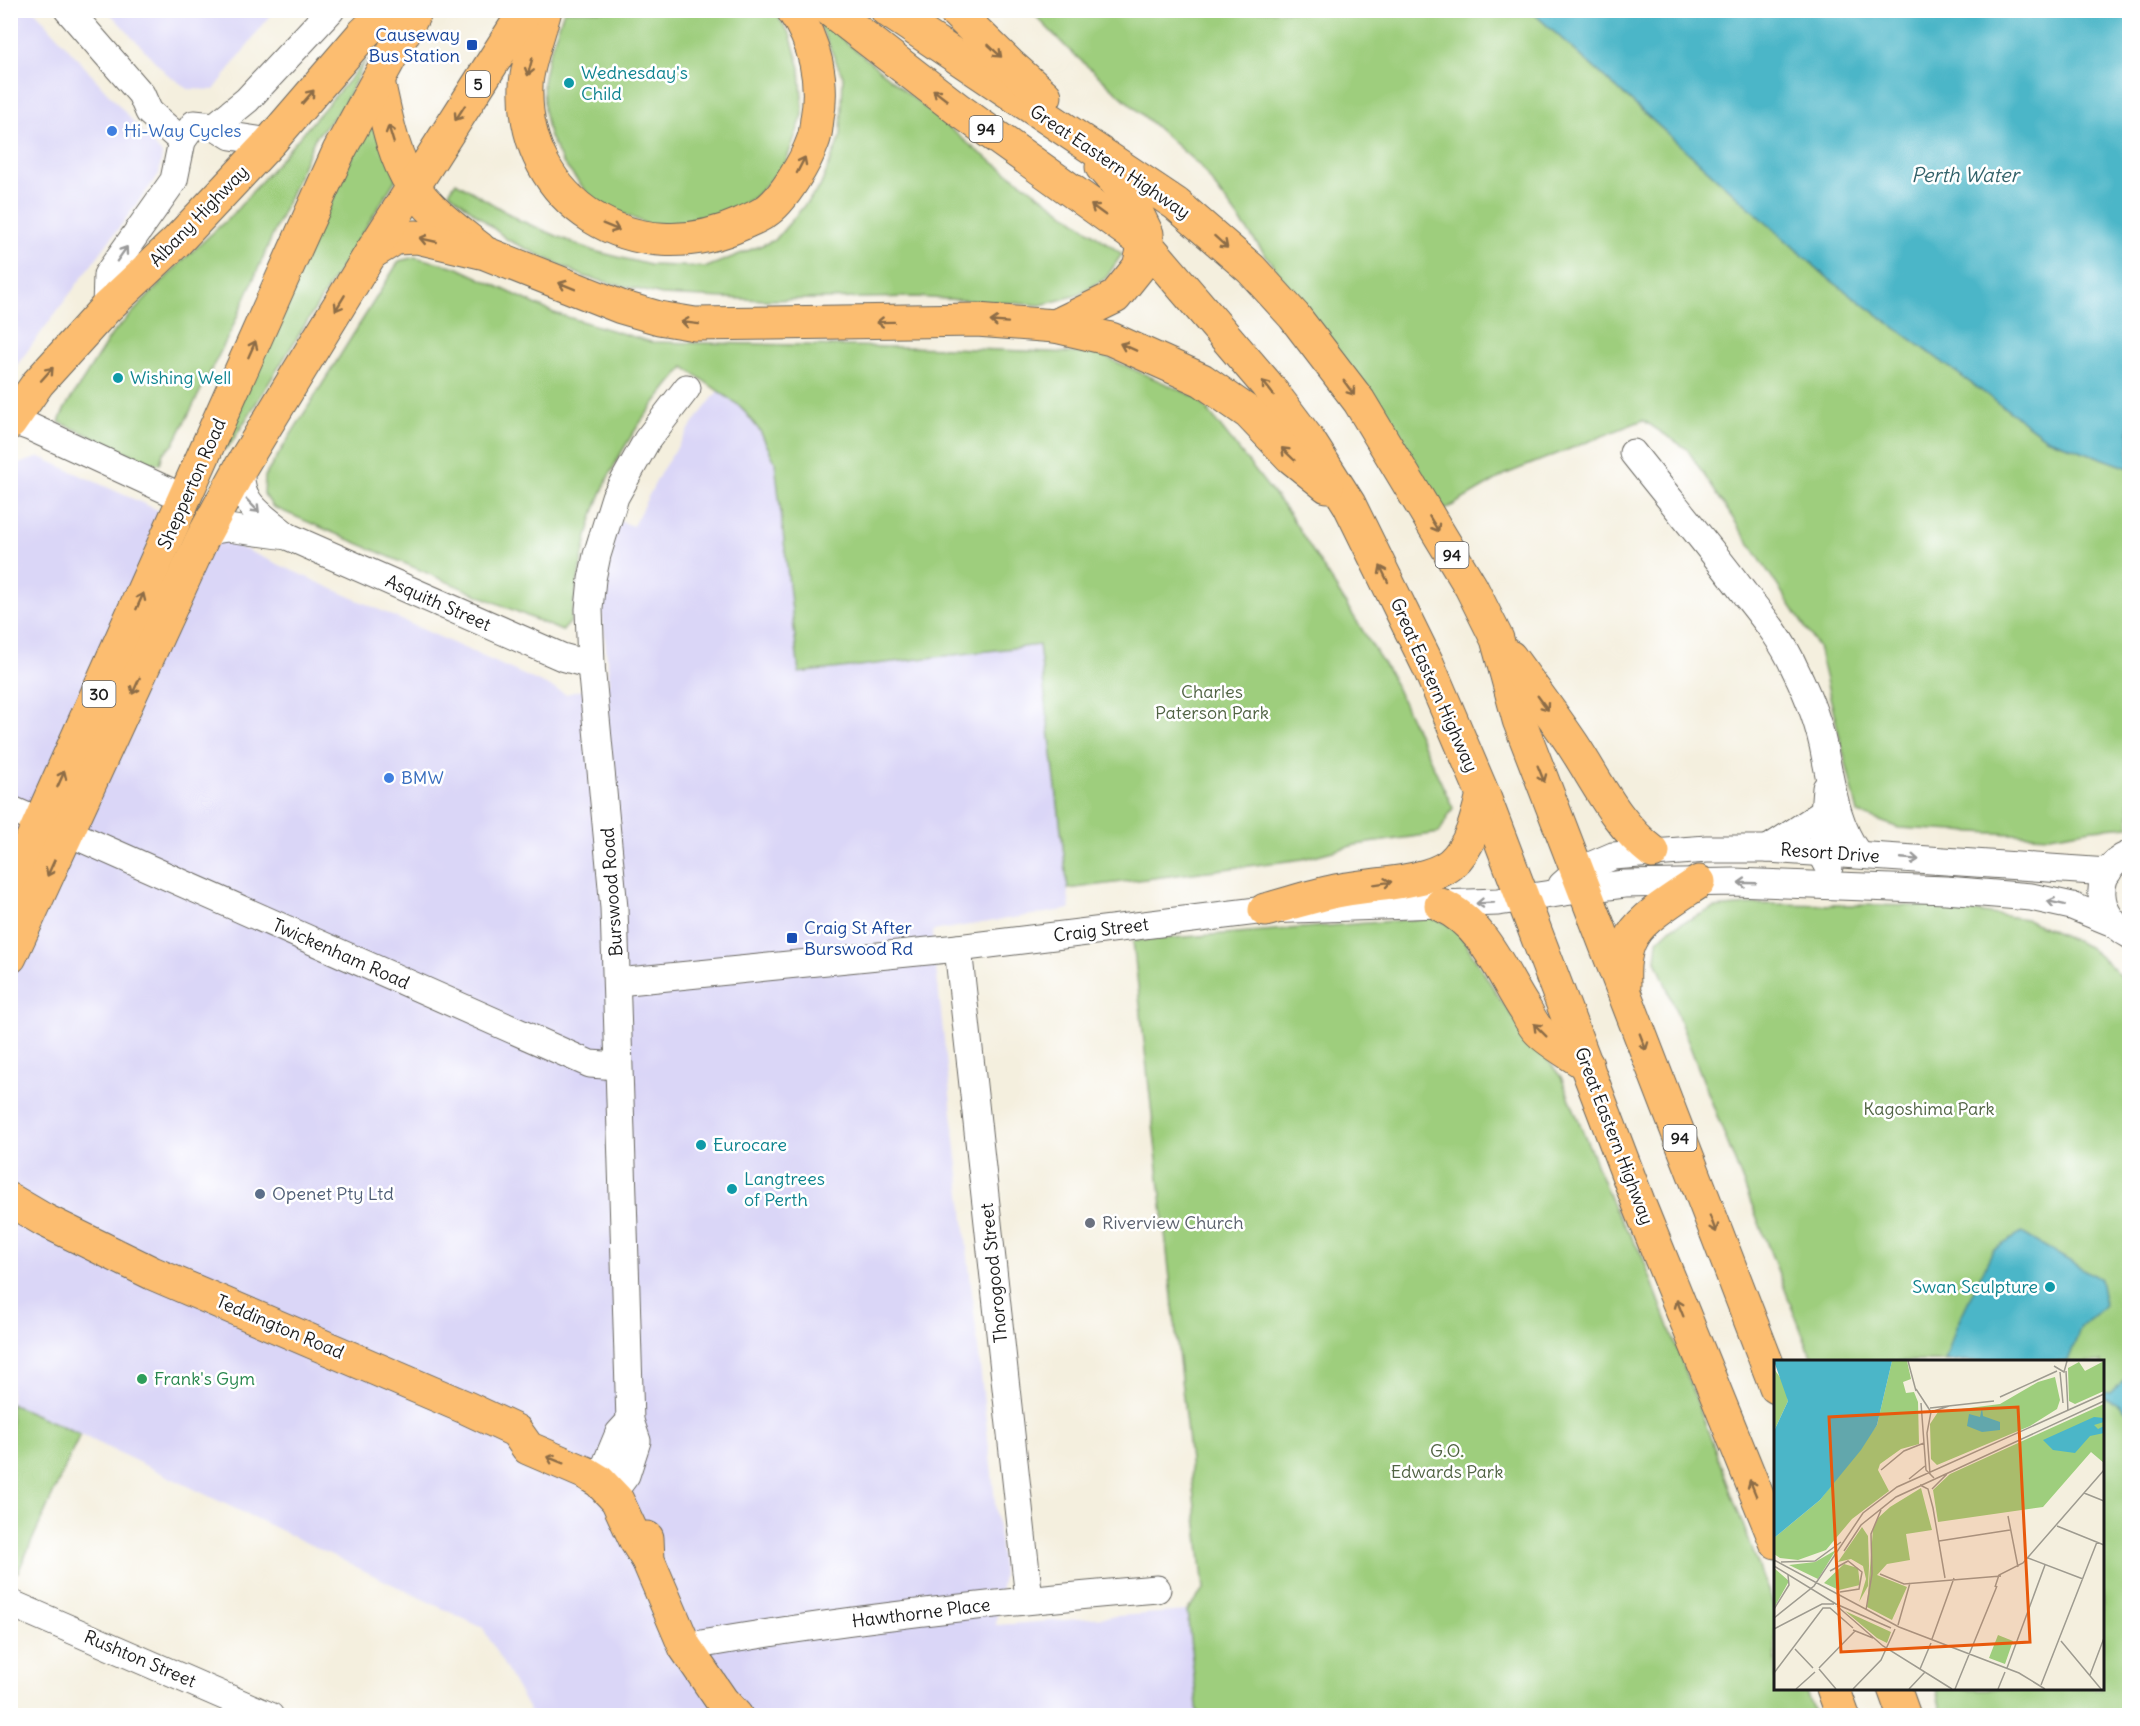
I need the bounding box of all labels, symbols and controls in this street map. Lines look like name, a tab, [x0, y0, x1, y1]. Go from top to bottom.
place label: Causeway Bus Station	[369, 23, 460, 67]
marker: Causeway Bus Station	[465, 38, 479, 52]
one-way arrow	[988, 44, 1003, 59]
one-way arrow	[524, 57, 535, 76]
place label: Wednesday's Child	[581, 61, 688, 105]
road number: 5	[466, 71, 490, 97]
marker: Wednesday's Child	[562, 76, 576, 90]
one-way arrow	[933, 89, 949, 102]
one-way arrow	[301, 90, 315, 105]
street label: Great Eastern Highway	[1026, 99, 1195, 224]
one-way arrow	[453, 104, 466, 121]
road number: 94	[970, 116, 1002, 142]
place label: Hi-Way Cycles	[124, 119, 242, 142]
marker: Hi-Way Cycles	[105, 124, 119, 138]
one-way arrow	[384, 125, 395, 144]
one-way arrow	[795, 157, 807, 174]
street label: Albany Highway	[144, 160, 253, 271]
water label: Perth Water	[1911, 162, 2022, 187]
one-way arrow	[1091, 204, 1107, 216]
one-way arrow	[601, 222, 620, 233]
one-way arrow	[419, 234, 438, 245]
one-way arrow	[1213, 235, 1228, 249]
one-way arrow	[116, 246, 128, 262]
one-way arrow	[558, 279, 577, 290]
one-way arrow	[334, 294, 346, 311]
one-way arrow	[875, 316, 895, 328]
one-way arrow	[990, 316, 1010, 327]
one-way arrow	[680, 317, 700, 328]
one-way arrow	[247, 340, 258, 358]
one-way arrow	[1119, 340, 1137, 351]
place label: Wishing Well	[130, 366, 231, 389]
one-way arrow	[40, 367, 54, 382]
marker: Wishing Well	[111, 371, 125, 385]
one-way arrow	[1343, 379, 1356, 395]
one-way arrow	[1261, 380, 1274, 396]
street label: Shepperton Road	[152, 414, 231, 553]
one-way arrow	[1281, 446, 1296, 461]
one-way arrow	[246, 498, 260, 513]
one-way arrow	[1428, 515, 1440, 532]
road number: 94	[1436, 542, 1468, 568]
one-way arrow	[1378, 566, 1390, 584]
street label: Asquith Street	[382, 569, 495, 636]
one-way arrow	[135, 592, 147, 610]
street label: Great Eastern Highway	[1386, 594, 1483, 776]
one-way arrow	[130, 676, 141, 694]
park label: Charles Paterson Park	[1155, 680, 1269, 724]
road number: 30	[82, 681, 116, 707]
one-way arrow	[1537, 695, 1549, 711]
one-way arrow	[1536, 764, 1547, 783]
place label: BMW	[401, 766, 444, 789]
one-way arrow	[56, 770, 67, 789]
marker: BMW	[382, 771, 396, 785]
street label: Burswood Road	[595, 826, 627, 957]
street label: Resort Drive	[1780, 838, 1880, 867]
one-way arrow	[1899, 853, 1919, 864]
one-way arrow	[45, 858, 56, 876]
one-way arrow	[1738, 877, 1758, 889]
one-way arrow	[1373, 878, 1393, 889]
one-way arrow	[2047, 896, 2066, 908]
one-way arrow	[1476, 897, 1496, 908]
street label: Craig Street	[1052, 912, 1150, 947]
street label: Twickenham Road	[269, 913, 414, 994]
place label: Craig St After Burswood Rd	[804, 916, 913, 960]
marker: Craig St After Burswood Rd	[785, 931, 799, 945]
one-way arrow	[1533, 1023, 1548, 1037]
one-way arrow	[1638, 1032, 1649, 1051]
street label: Great Eastern Highway	[1570, 1044, 1659, 1228]
park label: Kagoshima Park	[1863, 1097, 1995, 1120]
road number: 94	[1664, 1125, 1696, 1151]
place label: Eurocare	[713, 1133, 787, 1156]
marker: Eurocare	[694, 1138, 708, 1152]
place label: Langtrees of Perth	[744, 1167, 825, 1211]
place label: Openet Pty Ltd	[272, 1182, 394, 1205]
marker: Langtrees of Perth	[725, 1182, 739, 1196]
marker: Openet Pty Ltd	[253, 1187, 267, 1201]
street label: Thorogood Street	[975, 1202, 1012, 1344]
place label: Riverview Church	[1102, 1211, 1244, 1234]
one-way arrow	[1708, 1214, 1719, 1233]
marker: Riverview Church	[1083, 1216, 1097, 1230]
place label: Swan Sculpture	[1912, 1275, 2038, 1298]
marker: Swan Sculpture	[2043, 1280, 2057, 1294]
street label: Teddington Road	[213, 1289, 348, 1364]
one-way arrow	[1673, 1299, 1684, 1317]
inset map	[1774, 1360, 2104, 1690]
place label: Frank's Gym	[154, 1367, 255, 1390]
marker: Frank's Gym	[135, 1372, 149, 1386]
park label: G.O. Edwards Park	[1391, 1439, 1503, 1483]
one-way arrow	[547, 1454, 565, 1465]
one-way arrow	[1747, 1480, 1758, 1498]
street label: Hawthorne Place	[850, 1593, 991, 1632]
street label: Rushton Street	[81, 1625, 200, 1692]

